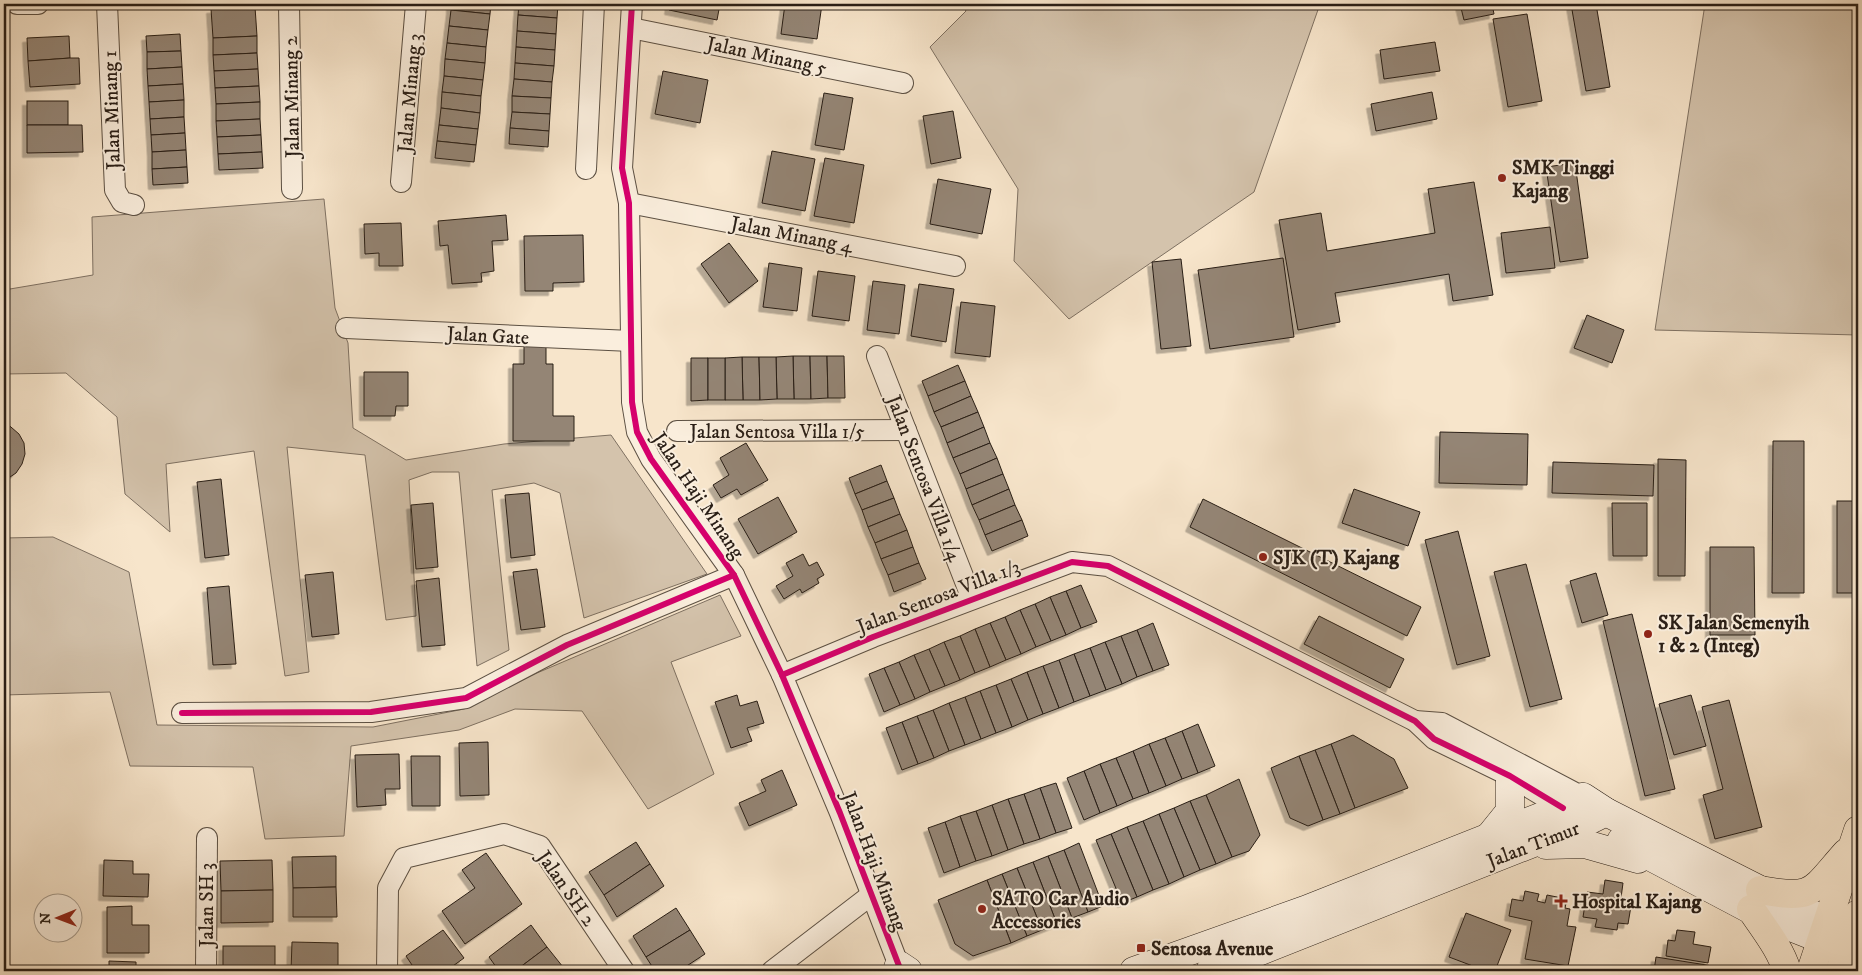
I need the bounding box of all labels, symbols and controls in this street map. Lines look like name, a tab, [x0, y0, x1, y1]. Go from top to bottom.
street label: Jalan Minang 5	[702, 31, 829, 81]
street label: Jalan Minang 3	[393, 32, 428, 156]
street label: Jalan Minang 2	[279, 36, 306, 160]
street label: Jalan Minang 1	[98, 50, 127, 172]
place label: SMK Tinggi Kajang	[1512, 156, 1614, 204]
marker: SMK Tinggi Kajang	[1496, 172, 1508, 184]
street label: Jalan Minang 4	[727, 211, 855, 260]
street label: Jalan Gate	[444, 322, 530, 351]
street label: Jalan Sentosa Villa 1/4	[880, 390, 967, 566]
street label: Jalan Sentosa Villa 1/5	[687, 420, 865, 445]
street label: Jalan Haji Minang	[645, 426, 749, 564]
place label: SJK (T) Kajang	[1273, 546, 1400, 571]
marker: SJK (T) Kajang	[1257, 551, 1269, 563]
street label: Jalan Sentosa Villa 1/3	[852, 555, 1024, 641]
place label: SK Jalan Semenyih 1 & 2 (Integ)	[1658, 611, 1810, 659]
marker: SK Jalan Semenyih 1 & 2 (Integ)	[1642, 628, 1654, 640]
street label: Jalan Haji Minang	[835, 786, 912, 935]
street label: Jalan Timur	[1482, 816, 1584, 875]
street label: Jalan SH 2	[530, 845, 601, 932]
street label: Jalan SH 3	[195, 863, 220, 949]
place label: SATO Car Audio Accessories	[991, 887, 1129, 935]
place label: Hospital Kajang	[1572, 890, 1703, 915]
north arrow	[32, 892, 82, 942]
marker: Hospital Kajang	[1554, 894, 1568, 908]
marker: SATO Car Audio Accessories	[976, 903, 988, 915]
text: N	[37, 912, 55, 924]
place label: Sentosa Avenue	[1151, 937, 1274, 962]
marker: Sentosa Avenue	[1135, 942, 1147, 954]

